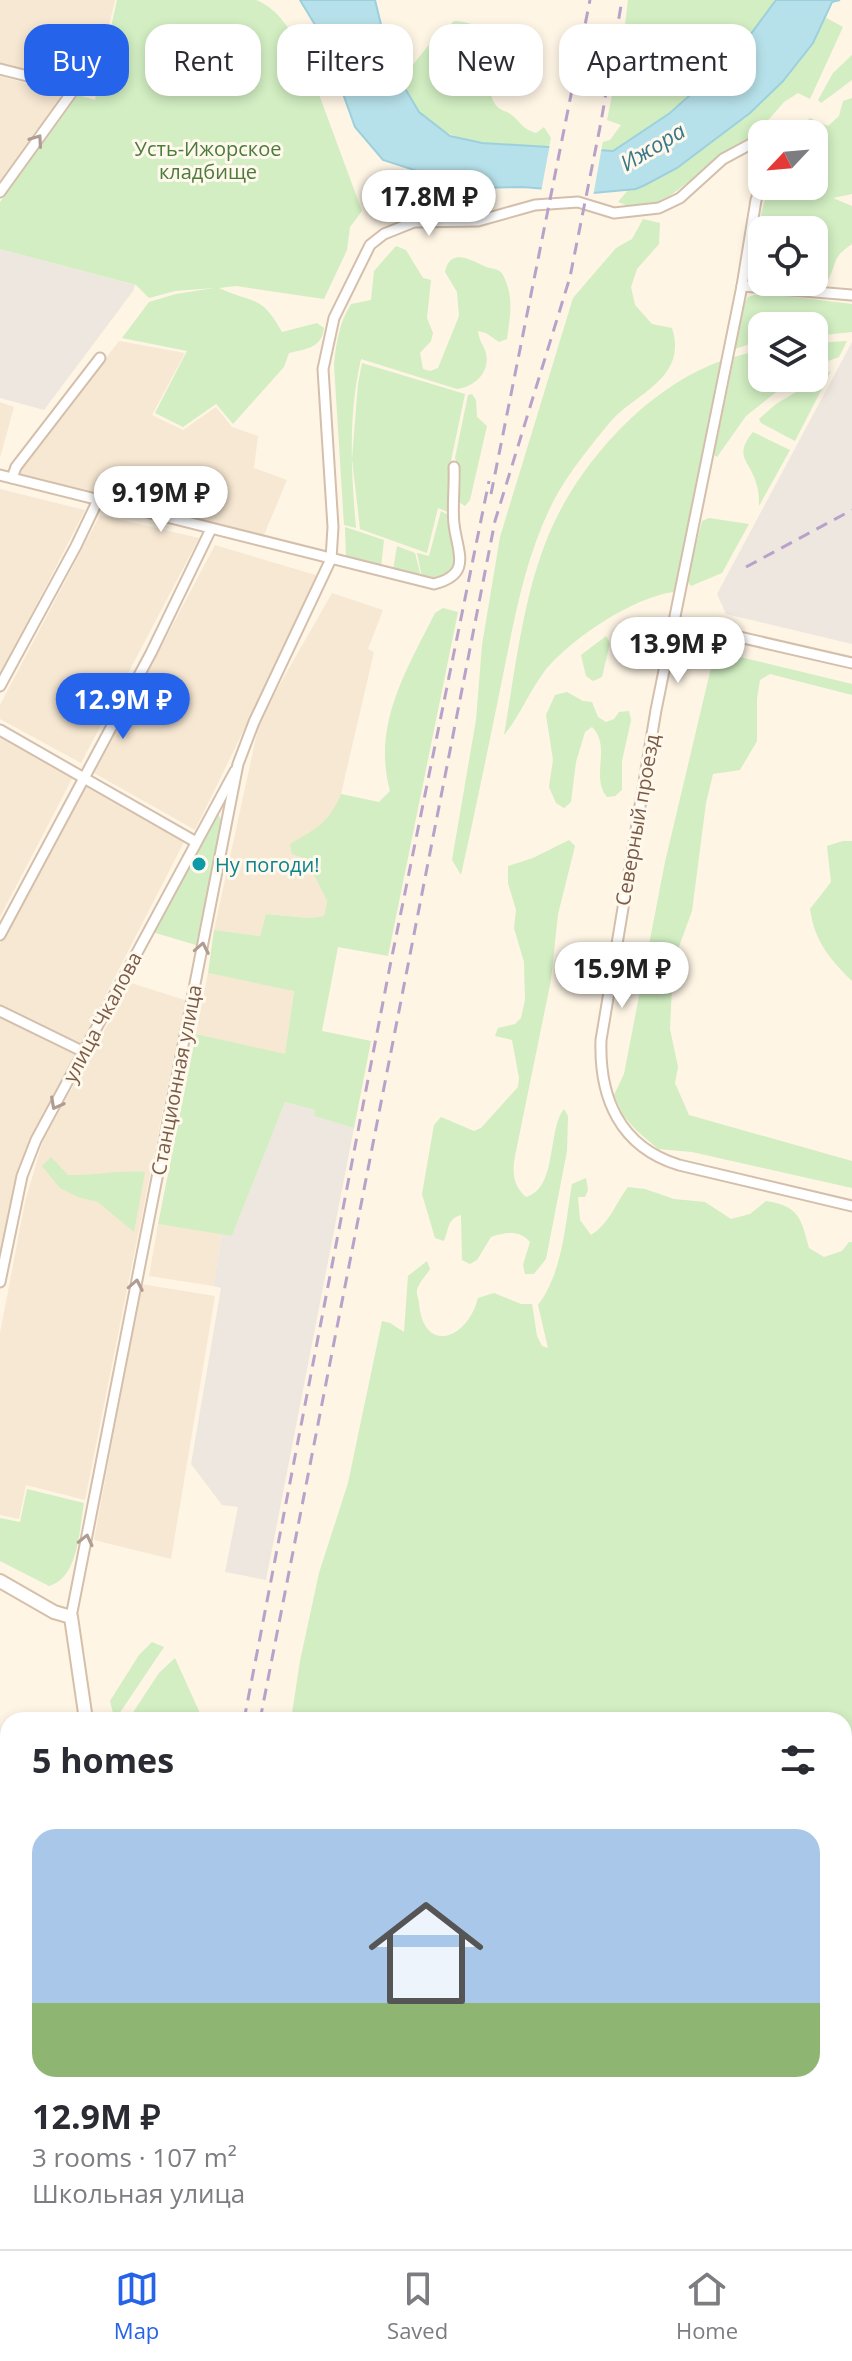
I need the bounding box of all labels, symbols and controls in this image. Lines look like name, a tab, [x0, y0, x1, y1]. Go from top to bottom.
chip: Buy	[24, 24, 129, 96]
chip: Rent	[145, 24, 261, 96]
chip: Filters	[277, 24, 413, 96]
chip: New	[429, 24, 543, 96]
chip: Apartment	[559, 24, 756, 96]
water label: Ижора	[614, 115, 690, 177]
north arrow	[748, 120, 828, 200]
map controls	[748, 120, 828, 392]
one-way arrow	[27, 135, 42, 149]
park label: Усть-Ижорское кладбище	[135, 135, 281, 185]
pin: 17.8M ₽	[355, 170, 503, 238]
text: 17.8M ₽	[380, 178, 478, 214]
button: locate	[748, 216, 828, 296]
button: layers	[748, 312, 828, 392]
pin: 9.19M ₽	[87, 466, 235, 534]
text: 9.19M ₽	[112, 474, 210, 510]
pin: 13.9M ₽	[604, 617, 752, 685]
text: 13.9M ₽	[629, 625, 727, 661]
pin: 12.9M ₽	[49, 673, 197, 741]
text: 12.9M ₽	[74, 681, 172, 717]
street label: Северный проезд	[609, 732, 665, 908]
place label: Ну погоди!	[215, 851, 320, 878]
marker: Ну погоди!	[190, 855, 208, 873]
one-way arrow	[193, 941, 210, 954]
pin: 15.9M ₽	[548, 942, 696, 1010]
street label: улица Чкалова	[56, 947, 148, 1087]
text: 15.9M ₽	[573, 950, 671, 986]
street label: Станционная улица	[144, 982, 208, 1178]
one-way arrow	[50, 1096, 65, 1110]
one-way arrow	[127, 1278, 144, 1292]
one-way arrow	[77, 1534, 94, 1548]
text: 5 homes	[32, 1737, 174, 1783]
icon: filters	[776, 1738, 820, 1782]
icon: home	[354, 1881, 498, 2025]
text: 12.9M ₽	[32, 2093, 161, 2139]
text: 3 rooms · 107 m²	[32, 2139, 237, 2175]
text: Школьная улица	[32, 2175, 245, 2211]
tab: Map	[114, 2267, 159, 2345]
tab: Saved	[387, 2267, 448, 2345]
tab: Home	[676, 2267, 738, 2345]

